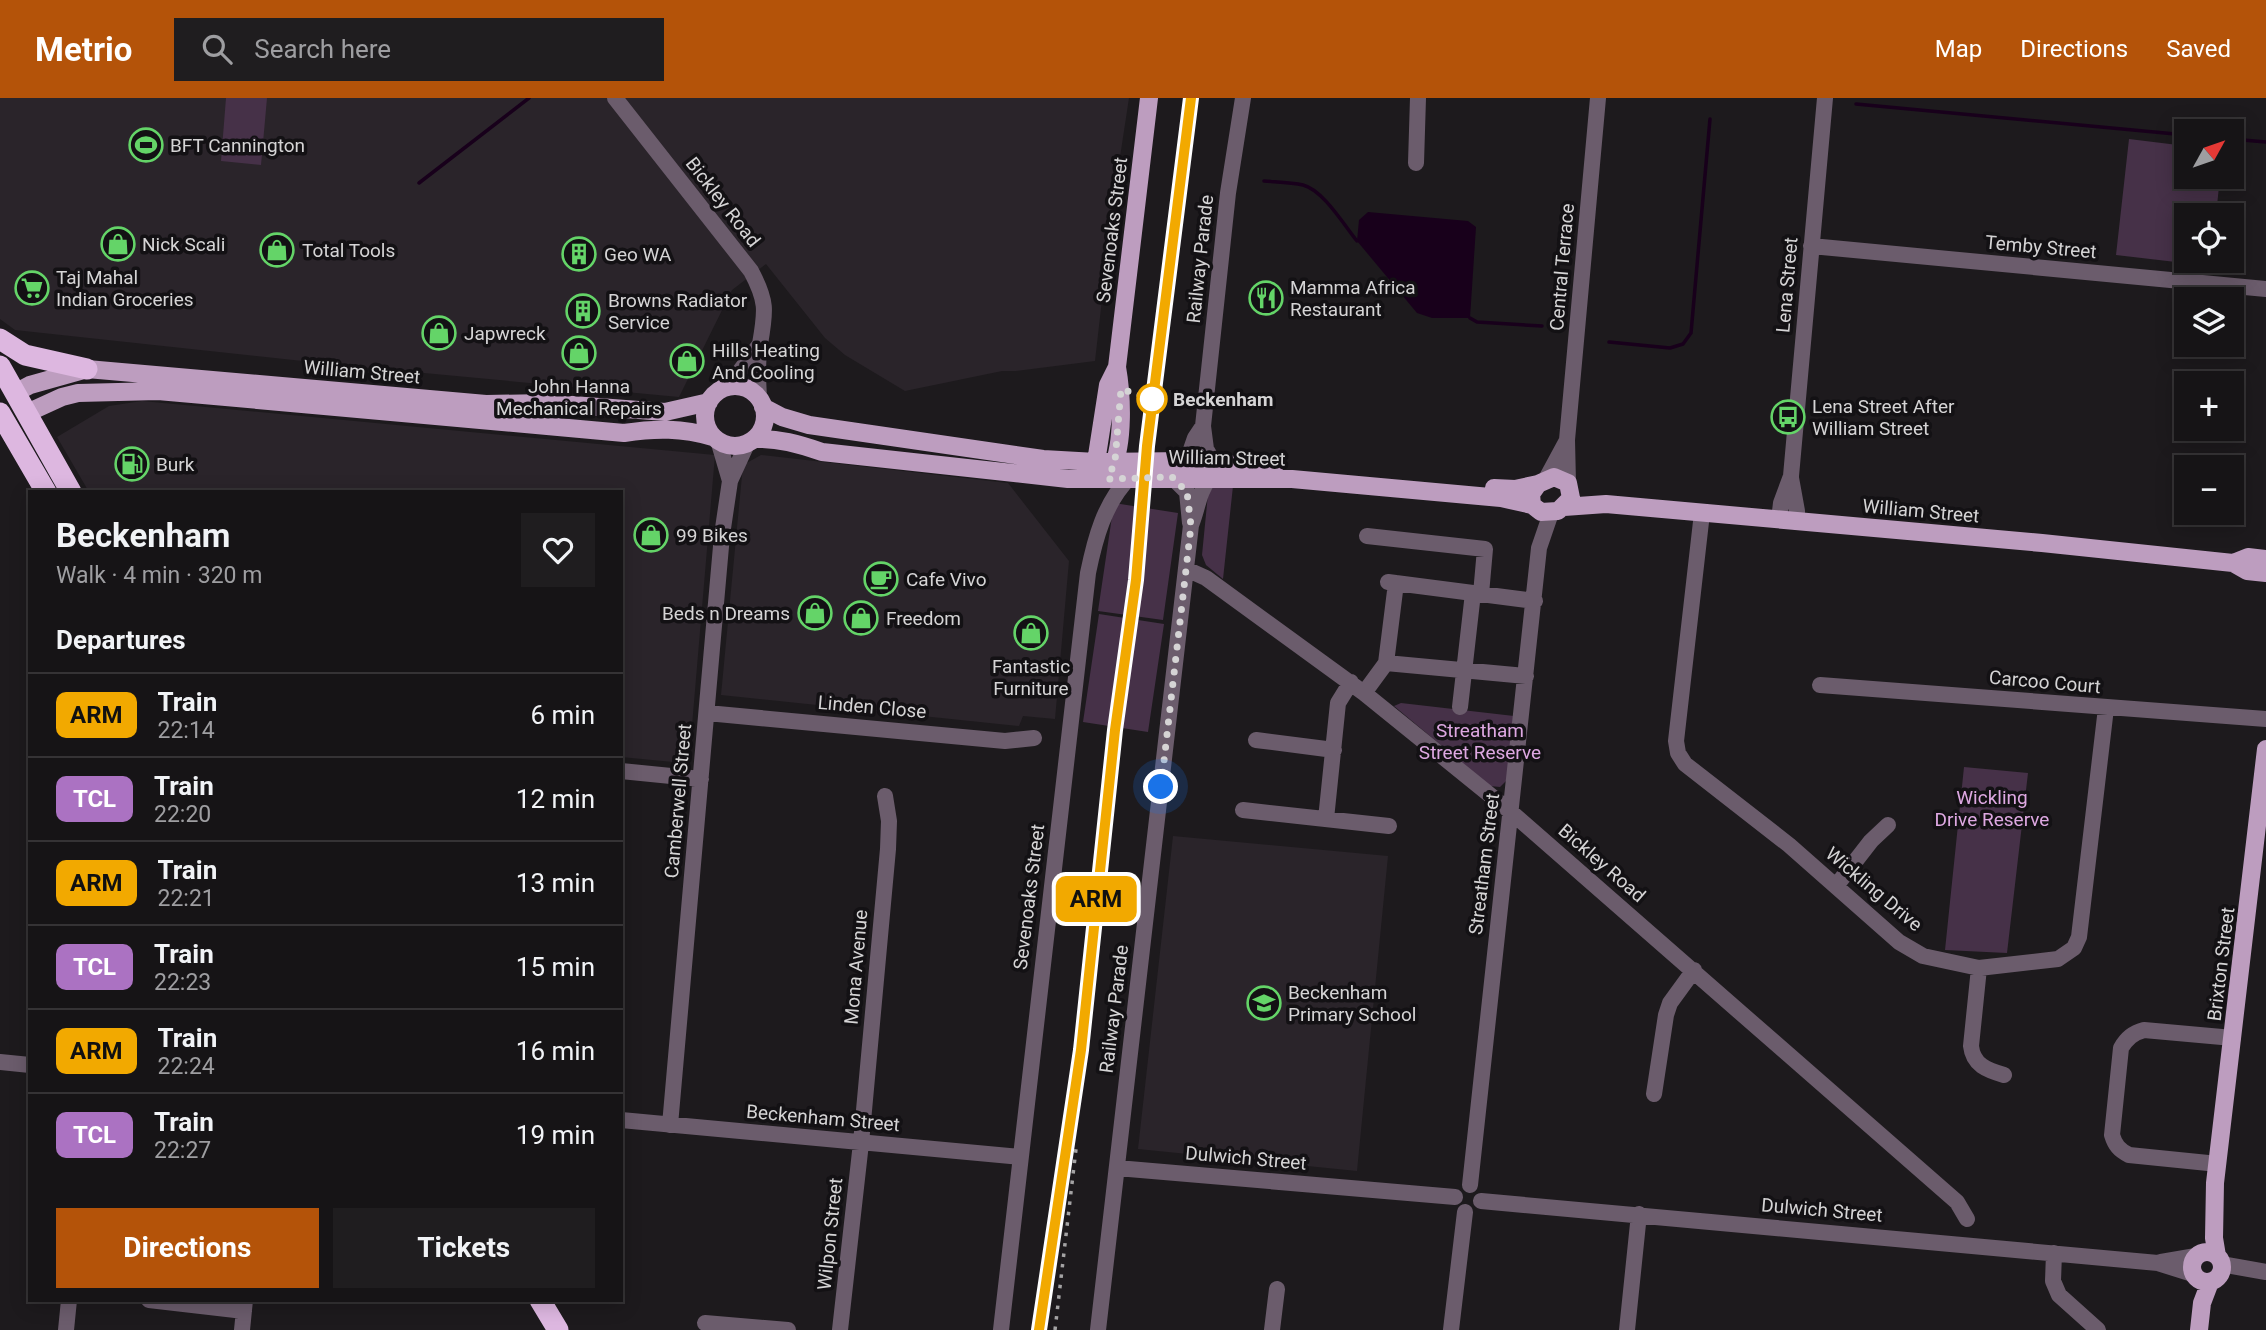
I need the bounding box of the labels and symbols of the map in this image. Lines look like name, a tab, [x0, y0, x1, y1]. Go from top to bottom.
north arrow	[2174, 119, 2244, 189]
sports icon: BFT Cannington	[127, 126, 165, 164]
place label: BFT Cannington	[170, 134, 305, 157]
street label: Bickley Road	[681, 152, 765, 252]
street label: Sevenoaks Street	[1092, 156, 1132, 304]
street label: Railway Parade	[1182, 194, 1218, 324]
street label: Central Terrace	[1545, 202, 1579, 332]
shop icon: Nick Scali	[99, 225, 137, 263]
shop icon: Total Tools	[258, 231, 296, 269]
street label: Temby Street	[1984, 231, 2098, 263]
place label: Nick Scali	[142, 233, 225, 256]
building icon: Geo WA	[560, 235, 598, 273]
street label: Lena Street	[1771, 236, 1803, 334]
place label: Total Tools	[302, 239, 395, 262]
place label: Geo WA	[604, 243, 672, 266]
place label: Taj Mahal Indian Groceries	[56, 266, 194, 311]
supermarket icon: Taj Mahal Indian Groceries	[13, 269, 51, 307]
place label: Mamma Africa Restaurant	[1290, 276, 1416, 321]
restaurant icon: Mamma Africa Restaurant	[1247, 279, 1285, 317]
place label: Browns Radiator Service	[608, 289, 748, 334]
building icon: Browns Radiator Service	[564, 292, 602, 330]
shop icon: Japwreck	[420, 314, 458, 352]
place label: Japwreck	[464, 322, 546, 345]
shop icon: John Hanna Mechanical Repairs	[560, 334, 598, 372]
place label: Hills Heating And Cooling	[712, 339, 820, 384]
shop icon: Hills Heating And Cooling	[668, 342, 706, 380]
street label: William Street	[303, 355, 421, 389]
place label: John Hanna Mechanical Repairs	[496, 375, 662, 420]
marker: Beckenham	[1137, 384, 1167, 414]
place label: Beckenham	[1173, 388, 1273, 411]
place label: Lena Street After William Street	[1812, 395, 1955, 440]
bus stop icon: Lena Street After William Street	[1769, 398, 1807, 436]
fuel station icon: Burk	[113, 445, 151, 483]
street label: William Street	[1168, 445, 1286, 471]
place label: Burk	[156, 453, 195, 476]
street label: William Street	[1862, 494, 1980, 528]
shop icon: 99 Bikes	[632, 516, 670, 554]
place label: 99 Bikes	[676, 524, 748, 547]
cafe icon: Cafe Vivo	[862, 560, 900, 598]
place label: Cafe Vivo	[906, 568, 987, 591]
shop icon: Beds n Dreams	[796, 594, 834, 632]
shop icon: Freedom	[842, 599, 880, 637]
place label: Beds n Dreams	[662, 602, 790, 625]
place label: Freedom	[886, 607, 961, 630]
shop icon: Fantastic Furniture	[1012, 614, 1050, 652]
place label: Fantastic Furniture	[992, 655, 1070, 700]
street label: Carcoo Court	[1988, 666, 2102, 698]
street label: Linden Close	[817, 691, 927, 723]
park label: Streatham Street Reserve	[1419, 719, 1541, 764]
street label: Camberwell Street	[660, 723, 696, 879]
your location	[1143, 769, 1178, 804]
park label: Wickling Drive Reserve	[1935, 786, 2049, 831]
street label: Streatham Street	[1464, 792, 1504, 936]
street label: Bickley Road	[1554, 819, 1650, 907]
street label: Sevenoaks Street	[1009, 823, 1049, 971]
street label: Wickling Drive	[1821, 842, 1927, 936]
line badge: ARM	[1056, 876, 1136, 922]
street label: Brixton Street	[2203, 906, 2239, 1022]
street label: Mona Avenue	[840, 909, 872, 1025]
street label: Railway Parade	[1095, 944, 1133, 1074]
place label: Beckenham Primary School	[1288, 981, 1416, 1026]
school or university icon: Beckenham Primary School	[1245, 984, 1283, 1022]
street label: Beckenham Street	[745, 1100, 901, 1136]
street label: Dulwich Street	[1184, 1141, 1308, 1175]
street label: Wilpon Street	[813, 1177, 847, 1291]
street label: Dulwich Street	[1760, 1193, 1884, 1227]

